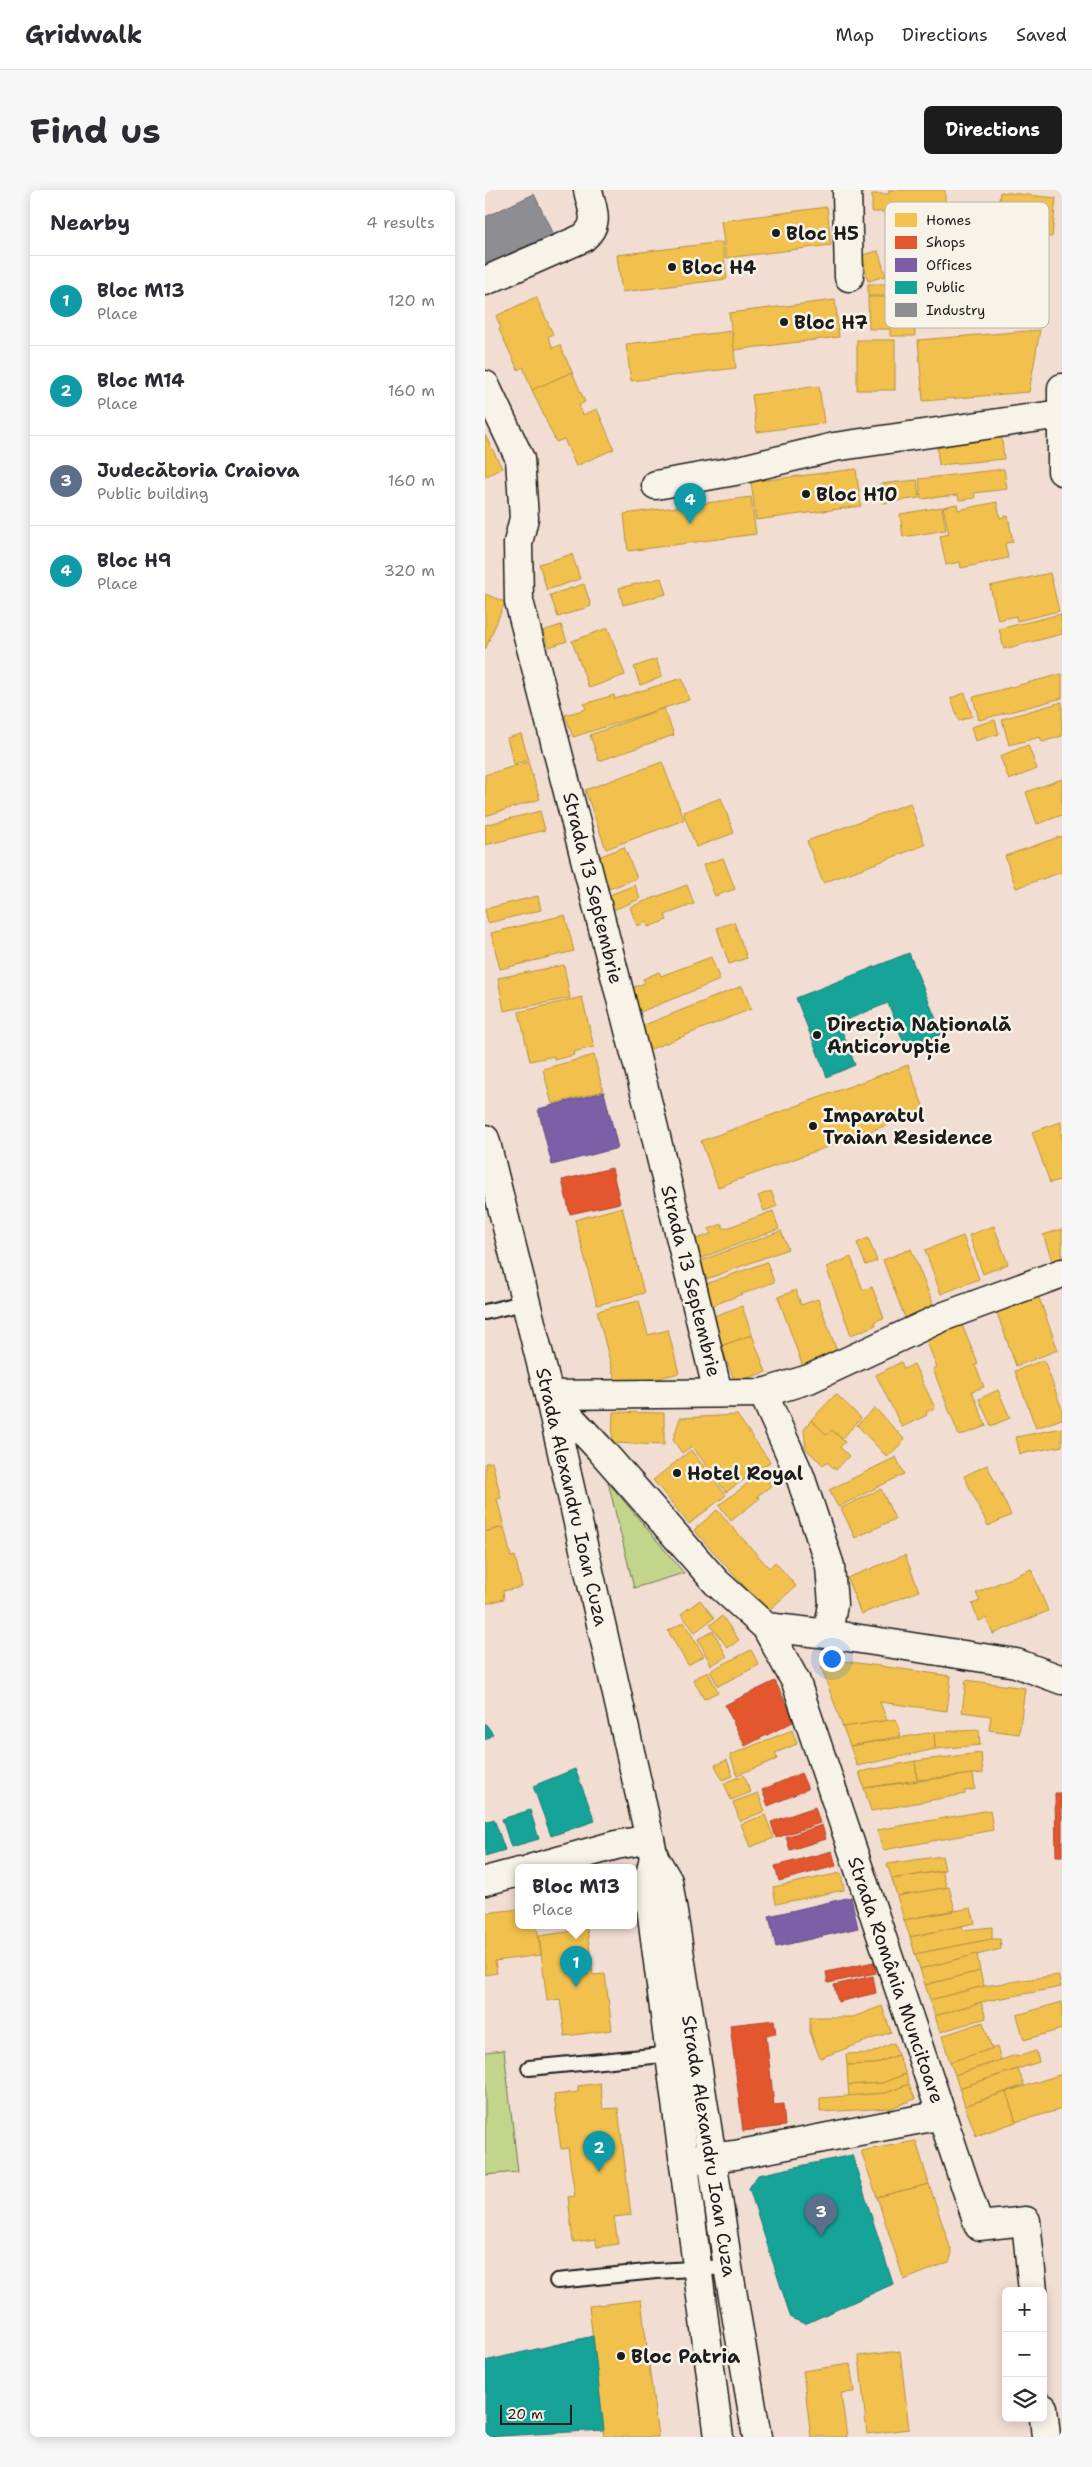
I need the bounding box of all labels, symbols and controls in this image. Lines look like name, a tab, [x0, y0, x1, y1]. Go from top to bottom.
text: Gridwalk	[25, 19, 142, 51]
text: Map	[836, 23, 874, 47]
text: Directions	[902, 23, 988, 47]
text: Saved	[1016, 23, 1067, 47]
button: Directions	[924, 106, 1062, 154]
text: Find us	[30, 107, 161, 154]
legend	[885, 202, 1049, 328]
text: Nearby	[50, 209, 130, 237]
text: Homes	[926, 211, 971, 229]
text: 4 results	[366, 212, 435, 233]
place label: Bloc H5	[786, 221, 859, 246]
marker: Bloc H5	[770, 227, 782, 239]
text: Shops	[926, 233, 965, 251]
place label: Bloc H4	[682, 255, 757, 280]
text: Offices	[926, 256, 972, 274]
marker: Bloc H4	[666, 261, 678, 273]
text: Bloc M13	[97, 278, 185, 303]
text: Public	[926, 278, 965, 296]
text: 1	[62, 290, 70, 311]
text: 120 m	[388, 290, 435, 311]
text: Industry	[926, 301, 985, 319]
text: Place	[97, 303, 138, 324]
place label: Bloc H7	[794, 310, 868, 335]
marker: Bloc H7	[778, 316, 790, 328]
text: Bloc M14	[97, 368, 185, 393]
text: 2	[60, 380, 72, 401]
text: 160 m	[388, 380, 435, 401]
text: Place	[97, 393, 138, 414]
text: Judecătoria Craiova	[97, 458, 300, 483]
text: 3	[60, 470, 72, 491]
text: 160 m	[388, 470, 435, 491]
place label: Bloc H10	[816, 482, 898, 507]
text: Public building	[97, 483, 209, 504]
pin: 4	[674, 483, 706, 524]
marker: Bloc H10	[800, 488, 812, 500]
text: Bloc H9	[97, 548, 171, 573]
text: 4	[60, 560, 72, 581]
text: 320 m	[384, 560, 435, 581]
text: Place	[97, 573, 138, 594]
street label: Strada 13 Septembrie	[557, 790, 629, 986]
place label: Direcția Națională Anticorupție	[827, 1012, 1011, 1060]
marker: Direcția Națională Anticorupție	[811, 1029, 823, 1041]
place label: Imparatul Traian Residence	[823, 1103, 993, 1150]
marker: Imparatul Traian Residence	[807, 1120, 819, 1132]
street label: Strada 13 Septembrie	[655, 1183, 727, 1379]
street label: Strada Alexandru Ioan Cuza	[530, 1365, 614, 1629]
place label: Hotel Royal	[687, 1461, 804, 1486]
marker: Hotel Royal	[671, 1467, 683, 1479]
your location	[819, 1646, 845, 1672]
street label: Strada România Muncitoare	[842, 1853, 950, 2107]
popup	[515, 1864, 637, 1929]
text: Bloc M13	[532, 1874, 620, 1899]
text: Place	[532, 1899, 573, 1920]
pin: 1	[560, 1946, 592, 1987]
street label: Strada Alexandru Ioan Cuza	[676, 2013, 742, 2279]
pin: 2	[583, 2131, 615, 2172]
pin: 3	[805, 2195, 837, 2236]
map controls	[1002, 2287, 1047, 2422]
button: +	[1002, 2287, 1047, 2332]
button: −	[1002, 2332, 1047, 2377]
place label: Bloc Patria	[631, 2344, 740, 2369]
marker: Bloc Patria	[615, 2350, 627, 2362]
button: layers	[1002, 2377, 1047, 2422]
scale bar	[500, 2402, 573, 2425]
text: 20 m	[507, 2405, 543, 2423]

